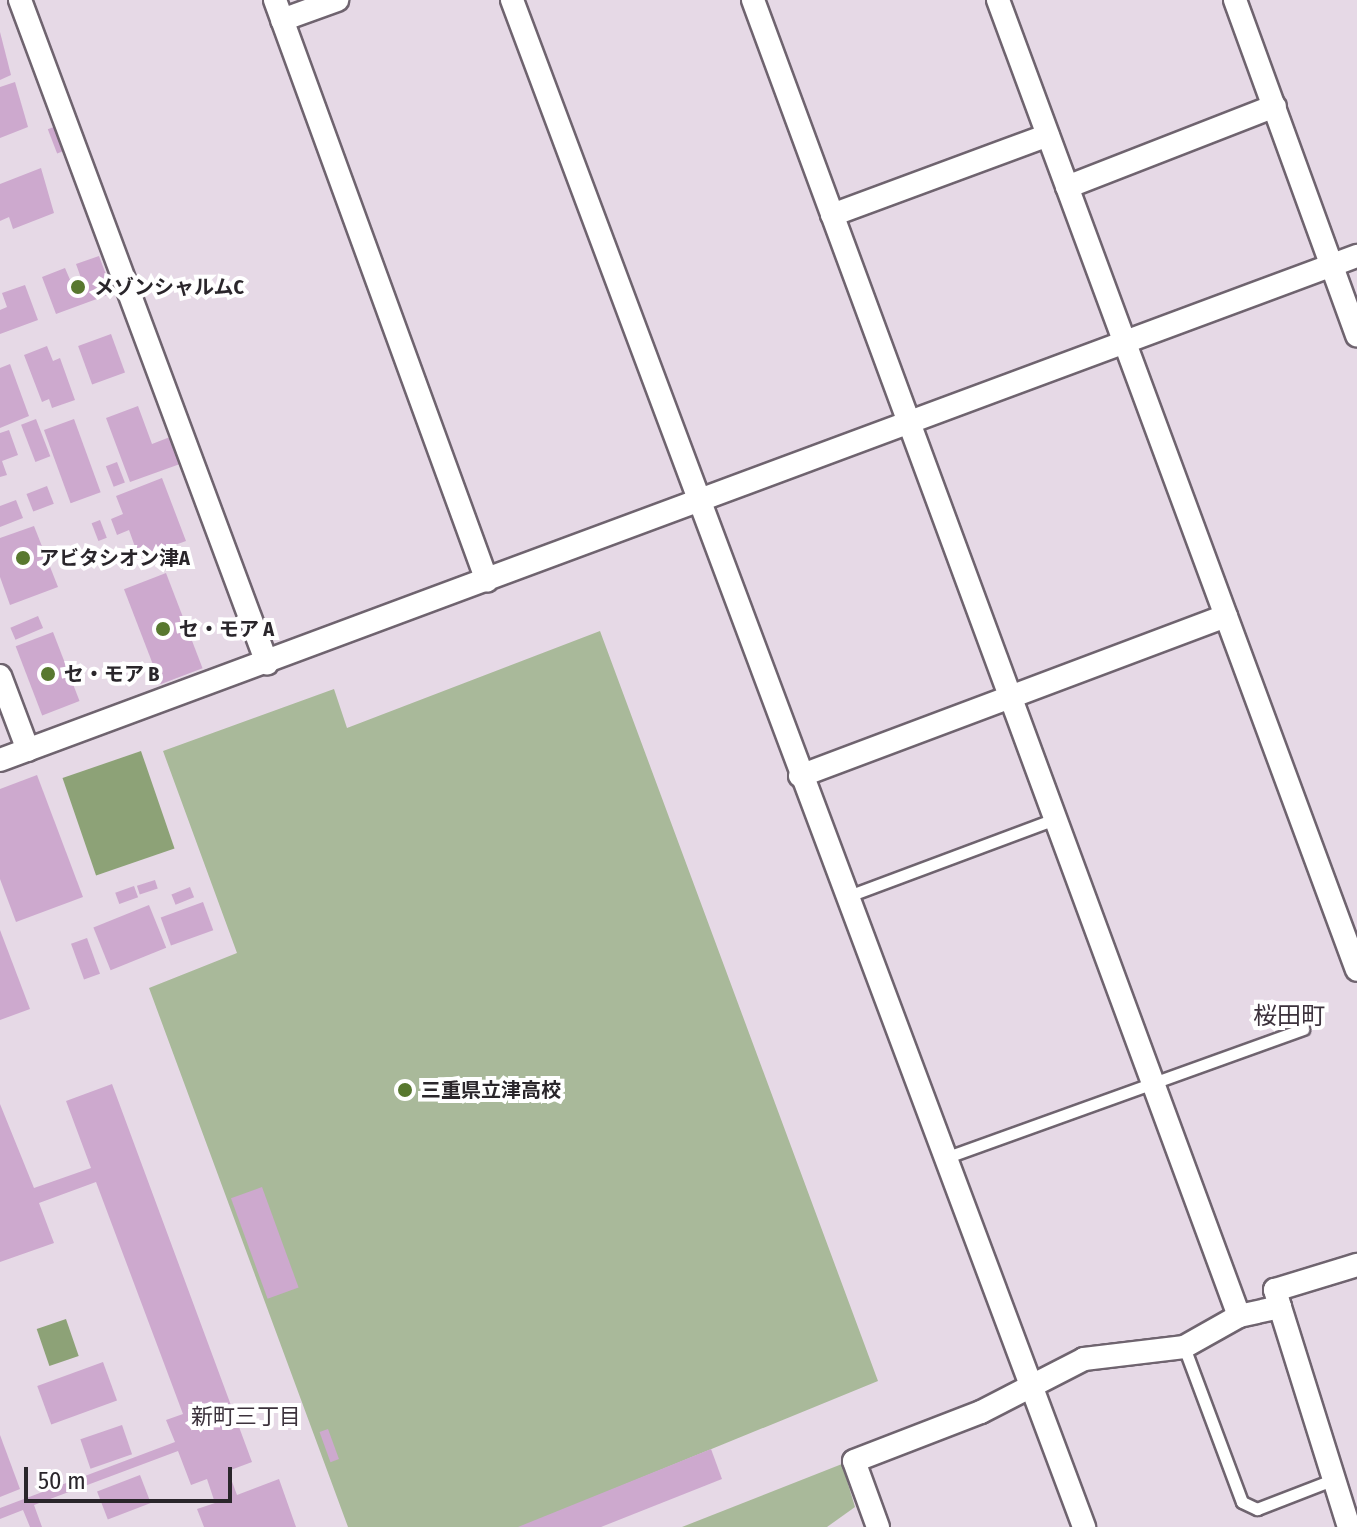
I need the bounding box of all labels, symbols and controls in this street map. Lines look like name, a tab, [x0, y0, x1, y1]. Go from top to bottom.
place label: メゾンシャルムC	[94, 275, 244, 299]
marker: メゾンシャルムC	[69, 278, 87, 296]
place label: アビタシオン津A	[39, 546, 190, 570]
marker: アビタシオン津A	[14, 549, 32, 567]
place label: セ・モア A	[179, 617, 274, 641]
marker: セ・モア A	[154, 620, 172, 638]
place label: セ・モア B	[64, 662, 159, 686]
marker: セ・モア B	[39, 665, 57, 683]
district label: 桜田町	[1253, 1003, 1325, 1031]
place label: 三重県立津高校	[421, 1078, 561, 1102]
marker: 三重県立津高校	[396, 1081, 414, 1099]
district label: 新町三丁目	[191, 1404, 301, 1430]
scale bar	[28, 1451, 236, 1501]
text: 50 m	[38, 1467, 86, 1495]

